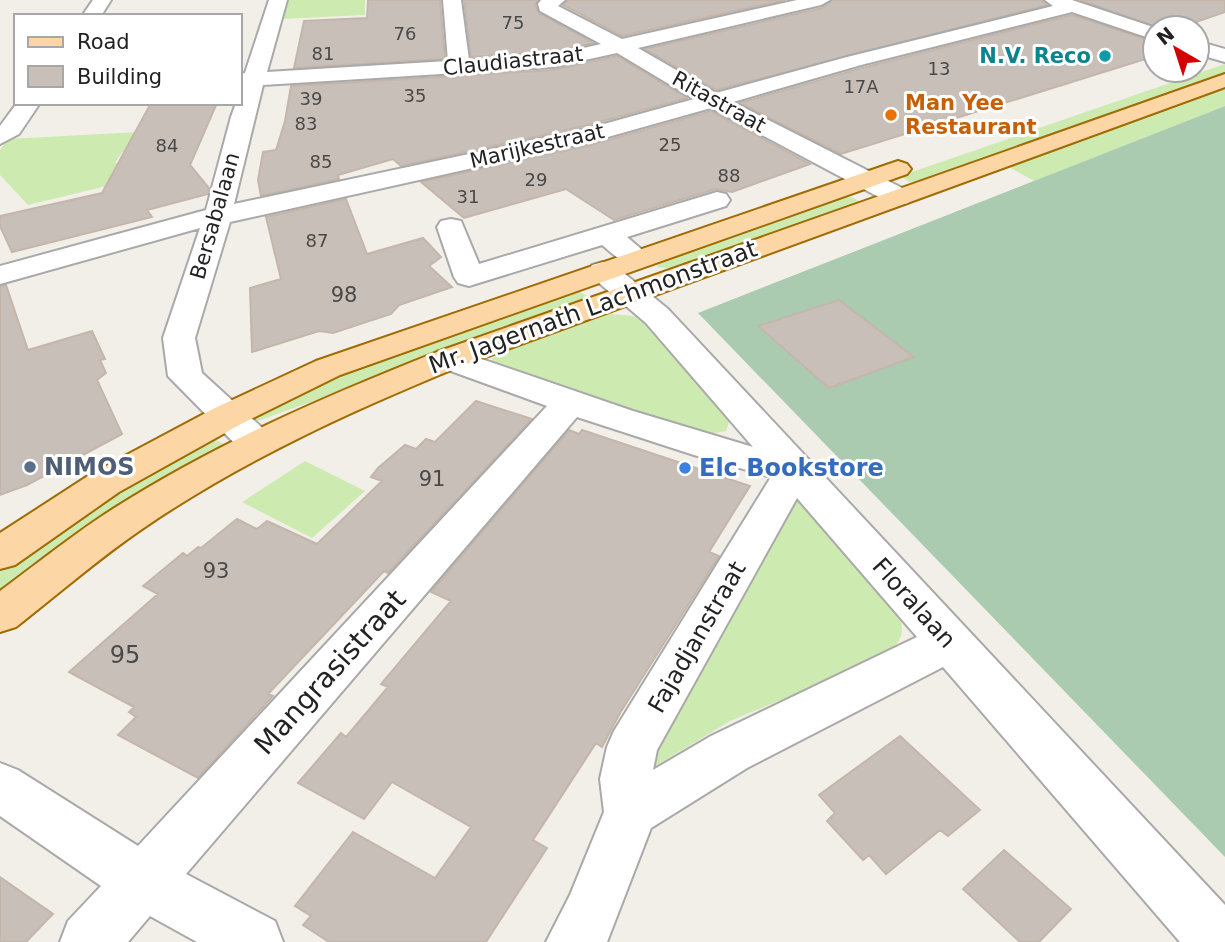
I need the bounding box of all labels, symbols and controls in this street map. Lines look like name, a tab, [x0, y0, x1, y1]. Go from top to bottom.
house number: 75	[502, 12, 524, 33]
legend	[14, 14, 242, 105]
north arrow	[1141, 14, 1211, 84]
text: N	[1152, 22, 1178, 49]
house number: 76	[394, 23, 416, 44]
text: Road	[77, 30, 130, 54]
street label: Claudiastraat	[442, 42, 584, 80]
house number: 81	[312, 43, 334, 64]
place label: N.V. Reco	[979, 44, 1091, 68]
marker: N.V. Reco	[1097, 48, 1113, 64]
house number: 13	[928, 58, 950, 79]
text: Building	[77, 65, 162, 89]
street label: Ritastraat	[668, 66, 770, 138]
house number: 17A	[843, 76, 879, 97]
house number: 35	[404, 85, 426, 106]
house number: 39	[300, 88, 322, 109]
place label: Man Yee Restaurant	[905, 91, 1037, 139]
marker: Man Yee Restaurant	[883, 107, 899, 123]
house number: 83	[295, 113, 317, 134]
street label: Marijkestraat	[467, 119, 607, 173]
house number: 25	[659, 134, 681, 155]
house number: 84	[156, 135, 178, 156]
street label: Bersabalaan	[185, 150, 245, 282]
house number: 85	[310, 151, 332, 172]
house number: 88	[718, 165, 740, 186]
house number: 29	[525, 169, 547, 190]
house number: 31	[457, 186, 479, 207]
house number: 87	[306, 230, 328, 251]
street label: Mr. Jagernath Lachmonstraat	[425, 234, 761, 380]
house number: 98	[331, 283, 357, 307]
place label: NIMOS	[44, 453, 135, 481]
place label: Elc Bookstore	[699, 454, 884, 482]
marker: NIMOS	[22, 459, 38, 475]
marker: Elc Bookstore	[677, 460, 693, 476]
house number: 91	[419, 467, 445, 491]
street label: Floralaan	[866, 552, 962, 654]
street label: Fajadjanstraat	[642, 556, 752, 718]
house number: 93	[203, 559, 229, 583]
street label: Mangrasistraat	[247, 583, 413, 761]
house number: 95	[110, 641, 140, 669]

